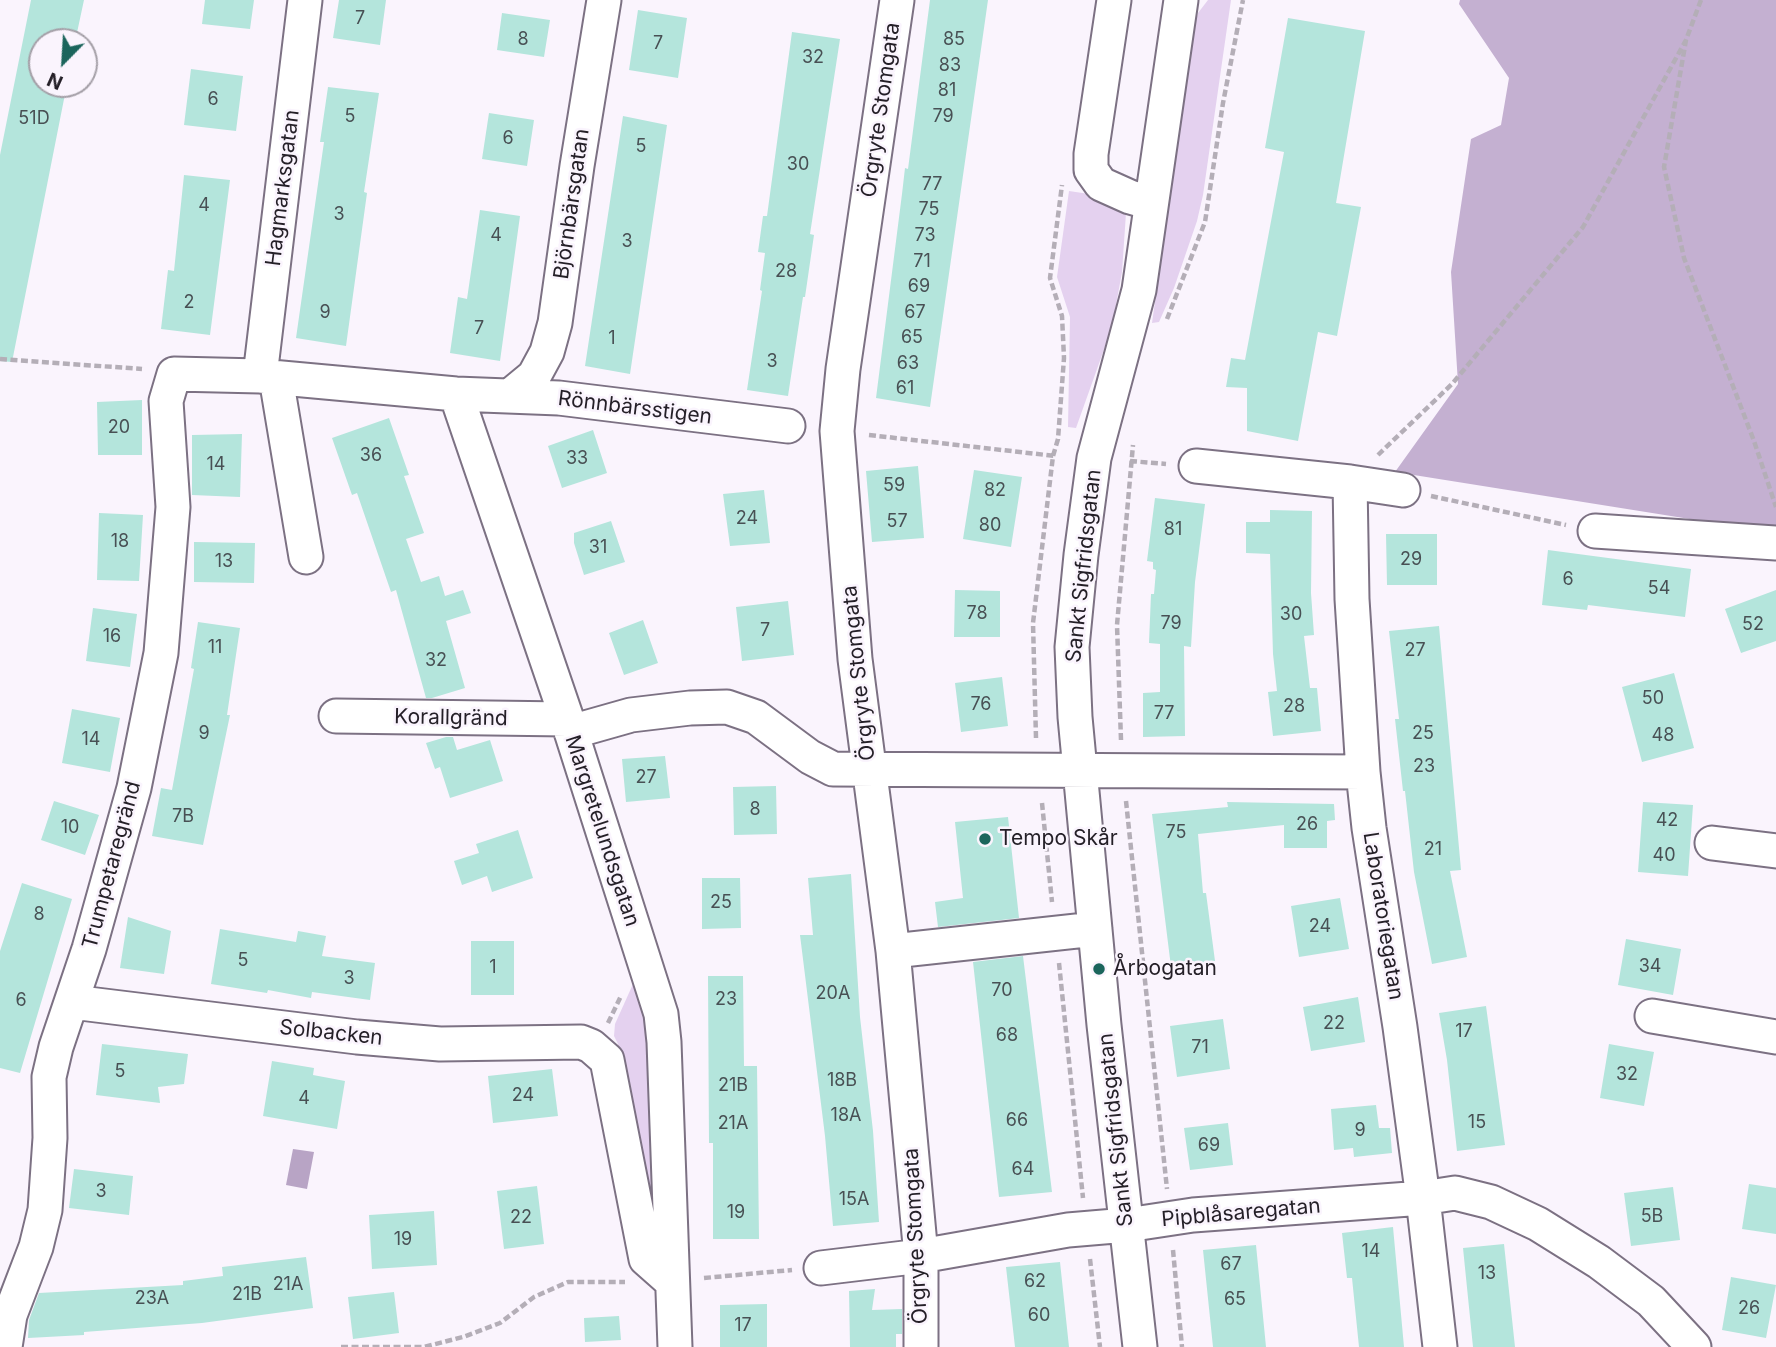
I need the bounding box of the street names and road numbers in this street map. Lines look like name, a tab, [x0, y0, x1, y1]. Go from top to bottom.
street label: Örgryte Stomgata	[856, 21, 906, 199]
street label: Hagmarksgatan	[261, 108, 305, 268]
street label: Björnbärsgatan	[549, 127, 595, 281]
street label: Rönnbärsstigen	[557, 386, 713, 430]
street label: Sankt Sigfridsgatan	[1061, 468, 1107, 664]
street label: Örgryte Stomgata	[837, 584, 881, 762]
street label: Korallgränd	[394, 704, 508, 732]
street label: Margretelundsgatan	[559, 732, 645, 930]
street label: Trumpetaregränd	[77, 778, 147, 952]
street label: Laboratoriegatan	[1357, 830, 1409, 1002]
street label: Solbacken	[278, 1015, 384, 1051]
street label: Sankt Sigfridsgatan	[1093, 1032, 1139, 1228]
street label: Örgryte Stomgata	[899, 1147, 933, 1325]
street label: Pipblåsaregatan	[1160, 1193, 1322, 1233]

